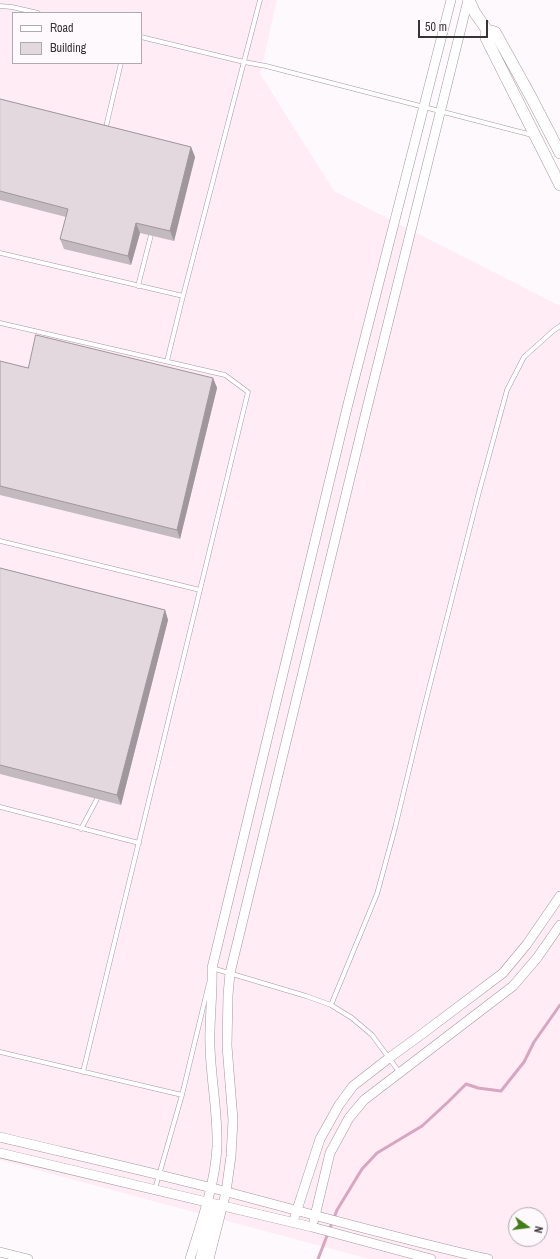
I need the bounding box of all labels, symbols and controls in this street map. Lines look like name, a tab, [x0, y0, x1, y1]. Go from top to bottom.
legend	[12, 12, 142, 64]
scale bar	[420, 12, 490, 38]
text: 50 m	[425, 19, 447, 35]
text: Road	[50, 20, 74, 36]
text: Building	[50, 40, 86, 56]
north arrow	[508, 1207, 548, 1247]
text: N	[531, 1225, 546, 1235]

